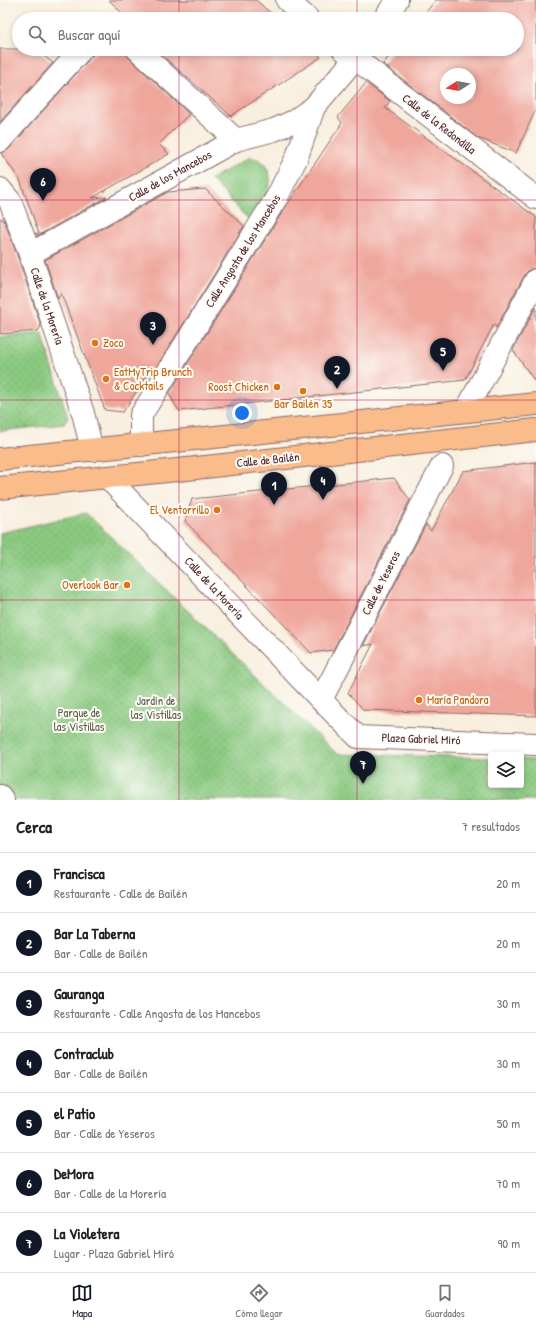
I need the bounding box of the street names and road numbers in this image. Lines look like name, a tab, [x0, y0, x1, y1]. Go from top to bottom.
street label: Calle de la Redondilla	[399, 89, 480, 158]
street label: Calle de los Mancebos	[125, 145, 215, 205]
street label: Calle Angosta de los Mancebos	[201, 191, 285, 311]
street label: Calle de la Morería	[26, 265, 69, 347]
street label: Calle de Bailén	[236, 448, 300, 471]
street label: Calle de Yeseros	[357, 548, 404, 618]
street label: Calle de la Morería	[181, 553, 248, 623]
street label: Plaza Gabriel Miró	[381, 729, 461, 748]

